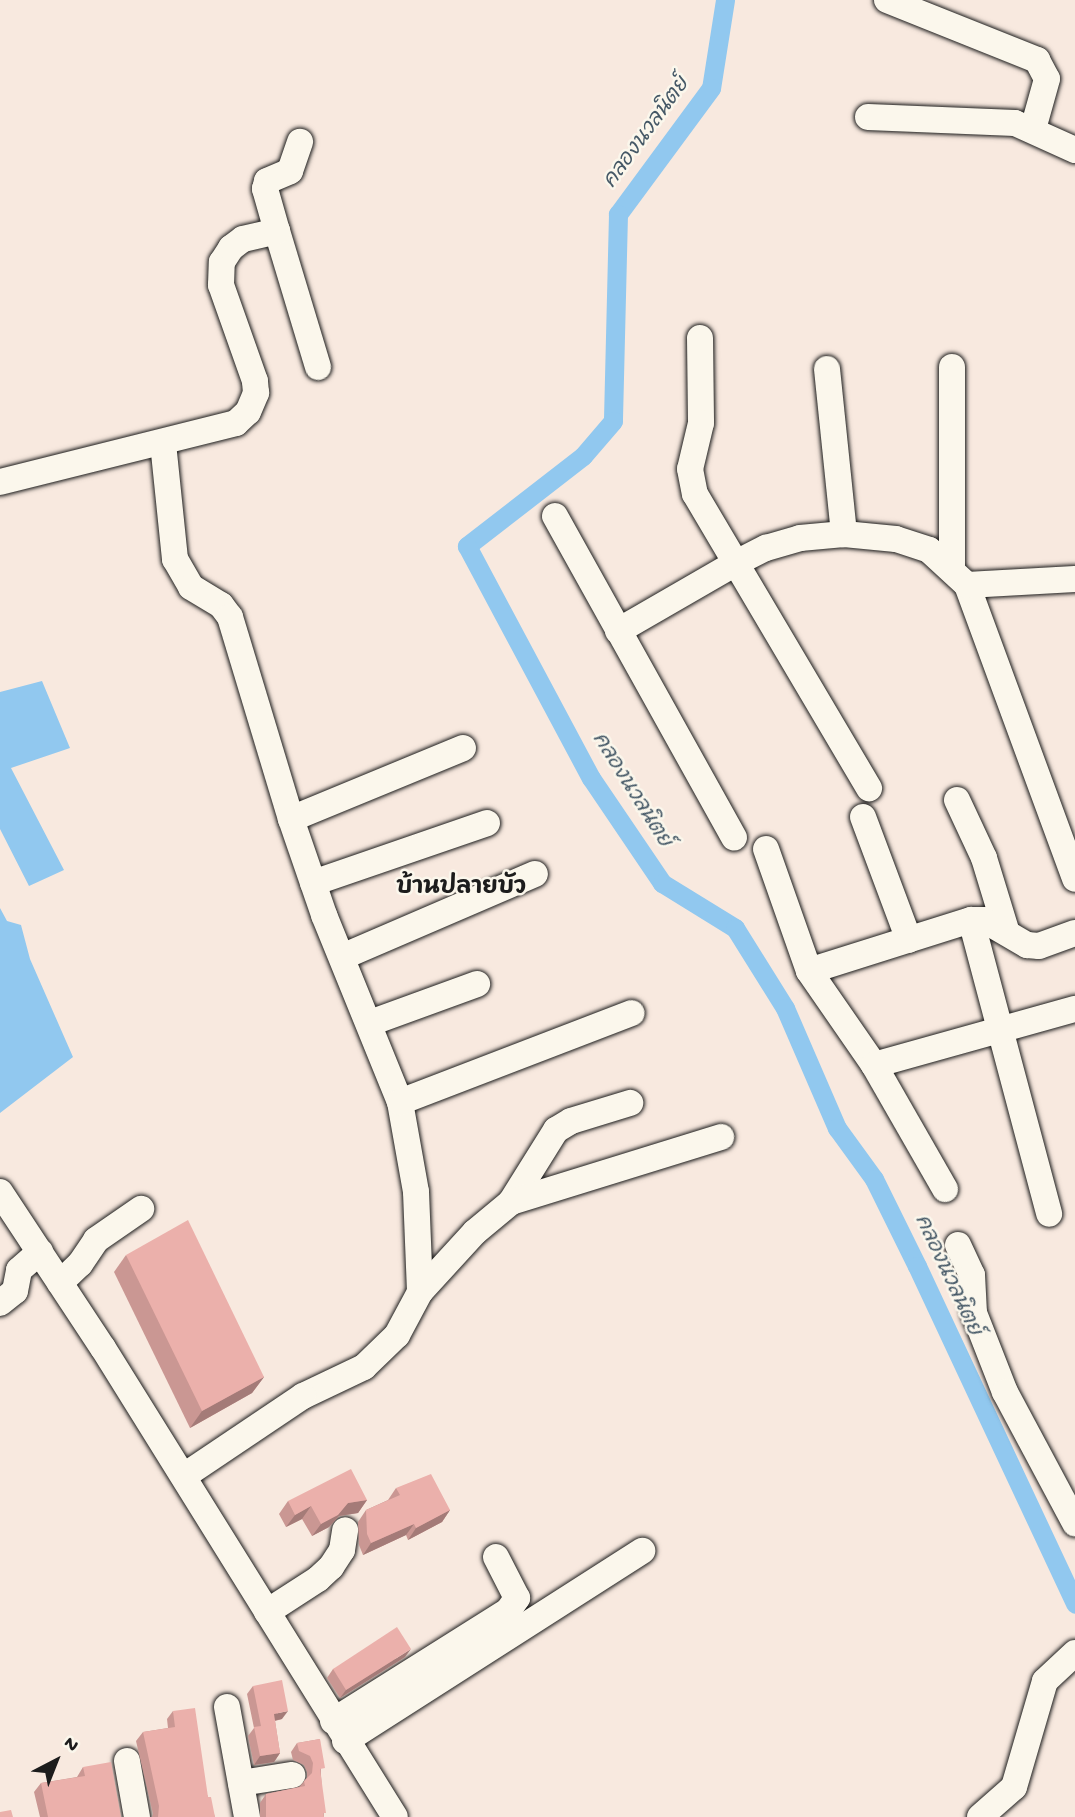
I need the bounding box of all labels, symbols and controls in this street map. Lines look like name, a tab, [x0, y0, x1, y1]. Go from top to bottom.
water label: คลองนวลนิตย์	[599, 74, 697, 194]
water label: คลองนวลนิตย์	[585, 729, 675, 853]
district label: บ้านปลายบัว	[396, 875, 526, 903]
water label: คลองนวลนิตย์	[907, 1212, 985, 1340]
north arrow	[21, 1726, 91, 1796]
text: N	[58, 1732, 83, 1758]

